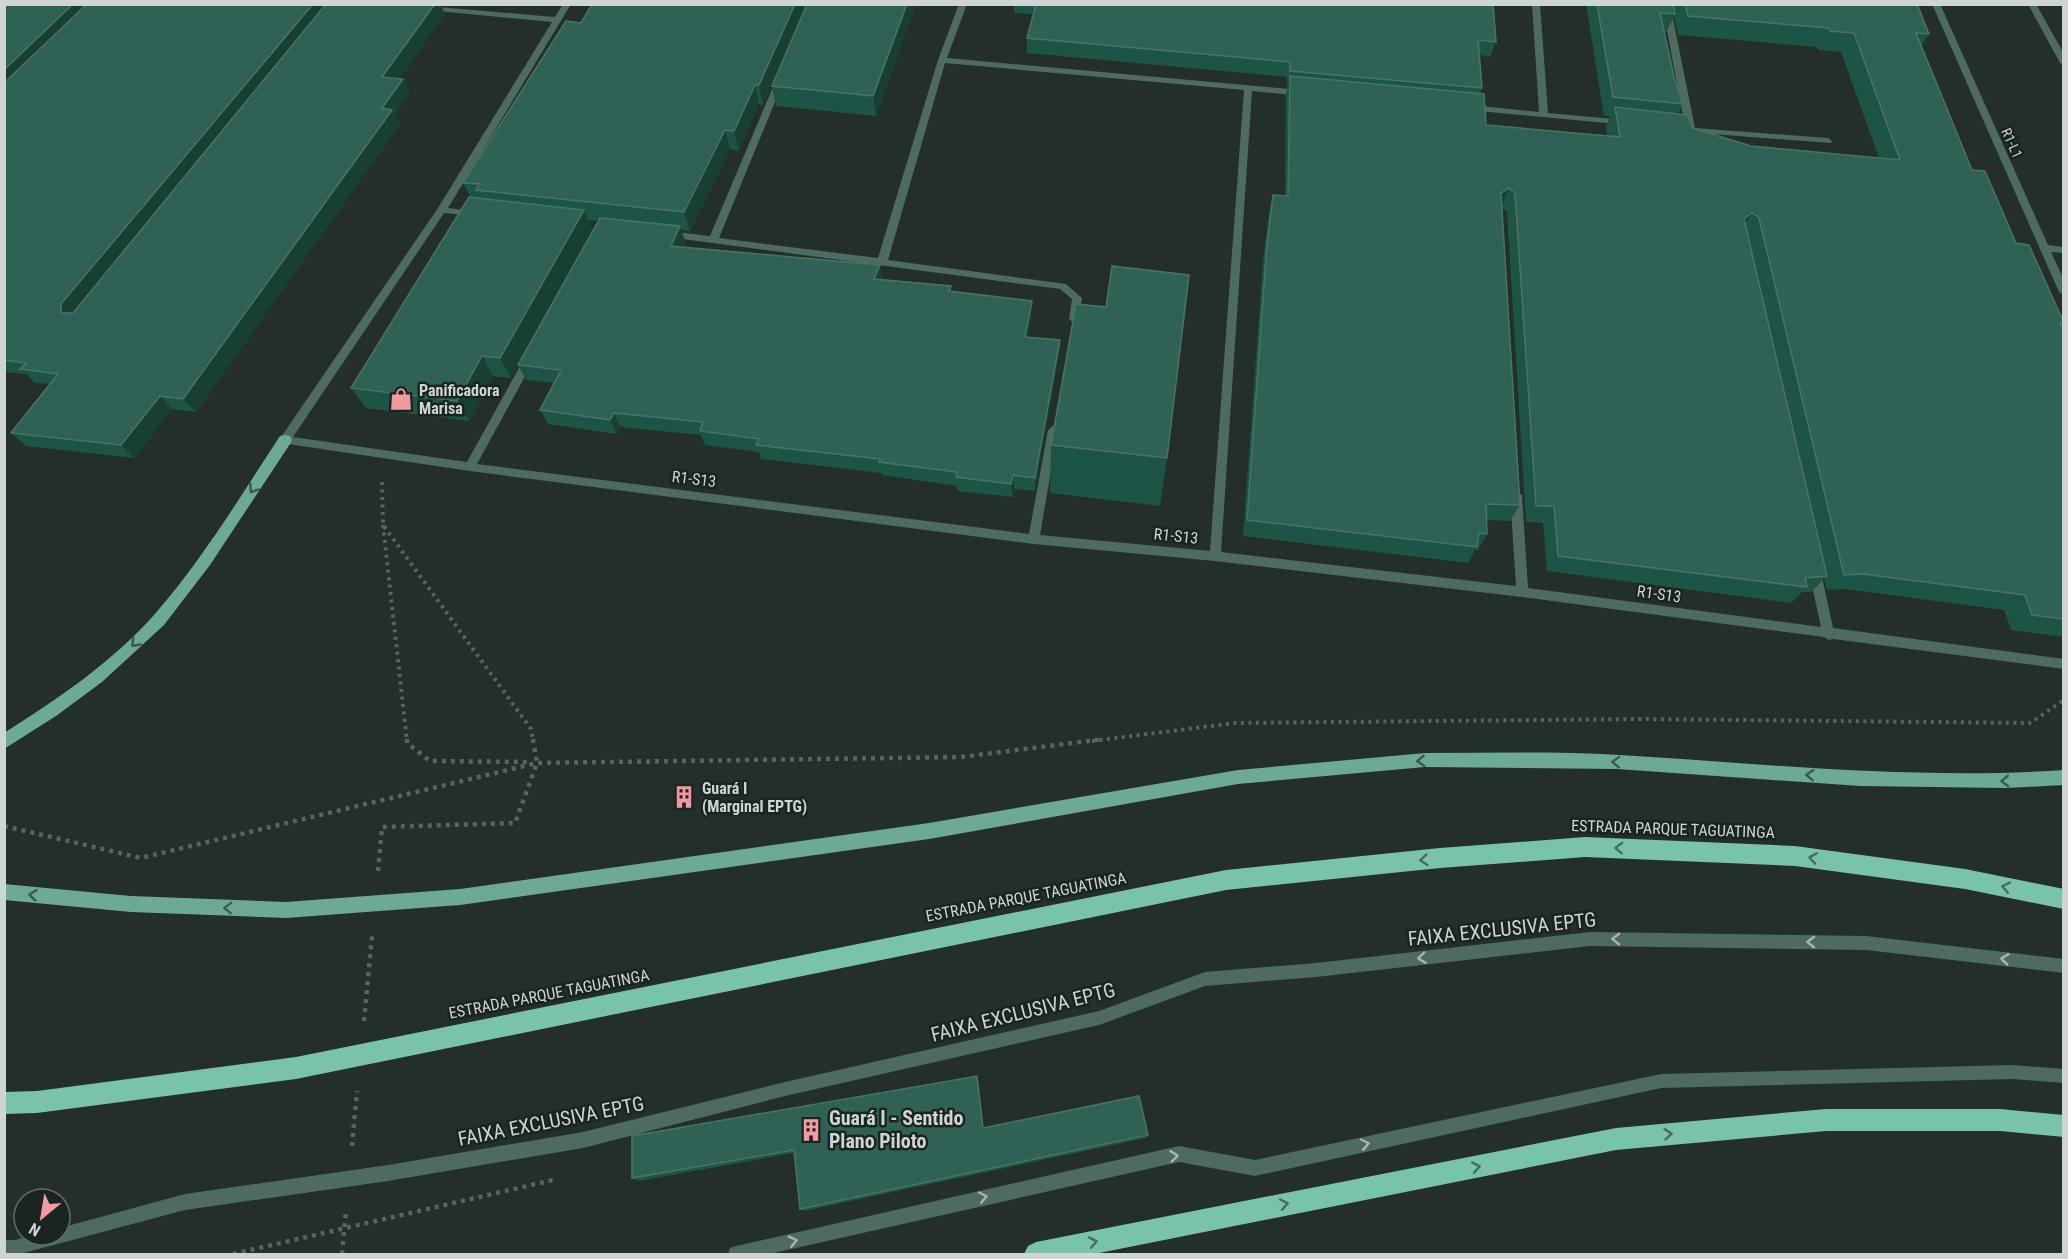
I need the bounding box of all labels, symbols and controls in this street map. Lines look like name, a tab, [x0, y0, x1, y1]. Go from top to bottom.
street label: R1-L1	[1998, 125, 2026, 161]
place label: Panificadora Marisa	[419, 381, 500, 418]
shop icon: Panificadora Marisa	[388, 386, 414, 412]
street label: R1-S13	[671, 467, 717, 491]
one-way arrow	[249, 482, 260, 493]
street label: R1-S13	[1153, 524, 1199, 548]
street label: R1-S13	[1636, 581, 1682, 607]
one-way arrow	[131, 636, 142, 647]
one-way arrow	[1416, 754, 1425, 767]
one-way arrow	[1611, 755, 1620, 768]
one-way arrow	[1806, 769, 1815, 782]
one-way arrow	[2001, 774, 2010, 787]
place label: Guará I (Marginal EPTG)	[702, 779, 807, 816]
building icon: Guará I (Marginal EPTG)	[671, 784, 697, 810]
street label: ESTRADA PARQUE TAGUATINGA	[1571, 816, 1775, 842]
one-way arrow	[1614, 842, 1623, 855]
one-way arrow	[1809, 852, 1818, 865]
one-way arrow	[1420, 853, 1429, 865]
street label: ESTRADA PARQUE TAGUATINGA	[924, 868, 1128, 926]
one-way arrow	[2001, 881, 2011, 894]
one-way arrow	[28, 889, 38, 902]
one-way arrow	[223, 901, 232, 914]
street label: FAIXA EXCLUSIVA EPTG	[1407, 907, 1597, 951]
one-way arrow	[1612, 933, 1621, 945]
one-way arrow	[1807, 936, 1816, 948]
one-way arrow	[1418, 951, 1427, 963]
one-way arrow	[2001, 953, 2010, 966]
street label: ESTRADA PARQUE TAGUATINGA	[447, 965, 651, 1023]
street label: FAIXA EXCLUSIVA EPTG	[928, 977, 1118, 1047]
street label: FAIXA EXCLUSIVA EPTG	[456, 1091, 646, 1151]
place label: Guará I - Sentido Plano Piloto	[829, 1106, 963, 1153]
building icon: Guará I - Sentido Plano Piloto	[798, 1117, 824, 1143]
one-way arrow	[1663, 1128, 1672, 1141]
one-way arrow	[1359, 1138, 1369, 1151]
one-way arrow	[1169, 1150, 1178, 1163]
one-way arrow	[1470, 1161, 1480, 1174]
north arrow	[12, 1187, 72, 1247]
one-way arrow	[978, 1192, 988, 1205]
one-way arrow	[1279, 1198, 1289, 1211]
text: N	[26, 1219, 44, 1240]
one-way arrow	[788, 1236, 798, 1249]
one-way arrow	[1088, 1236, 1098, 1249]

